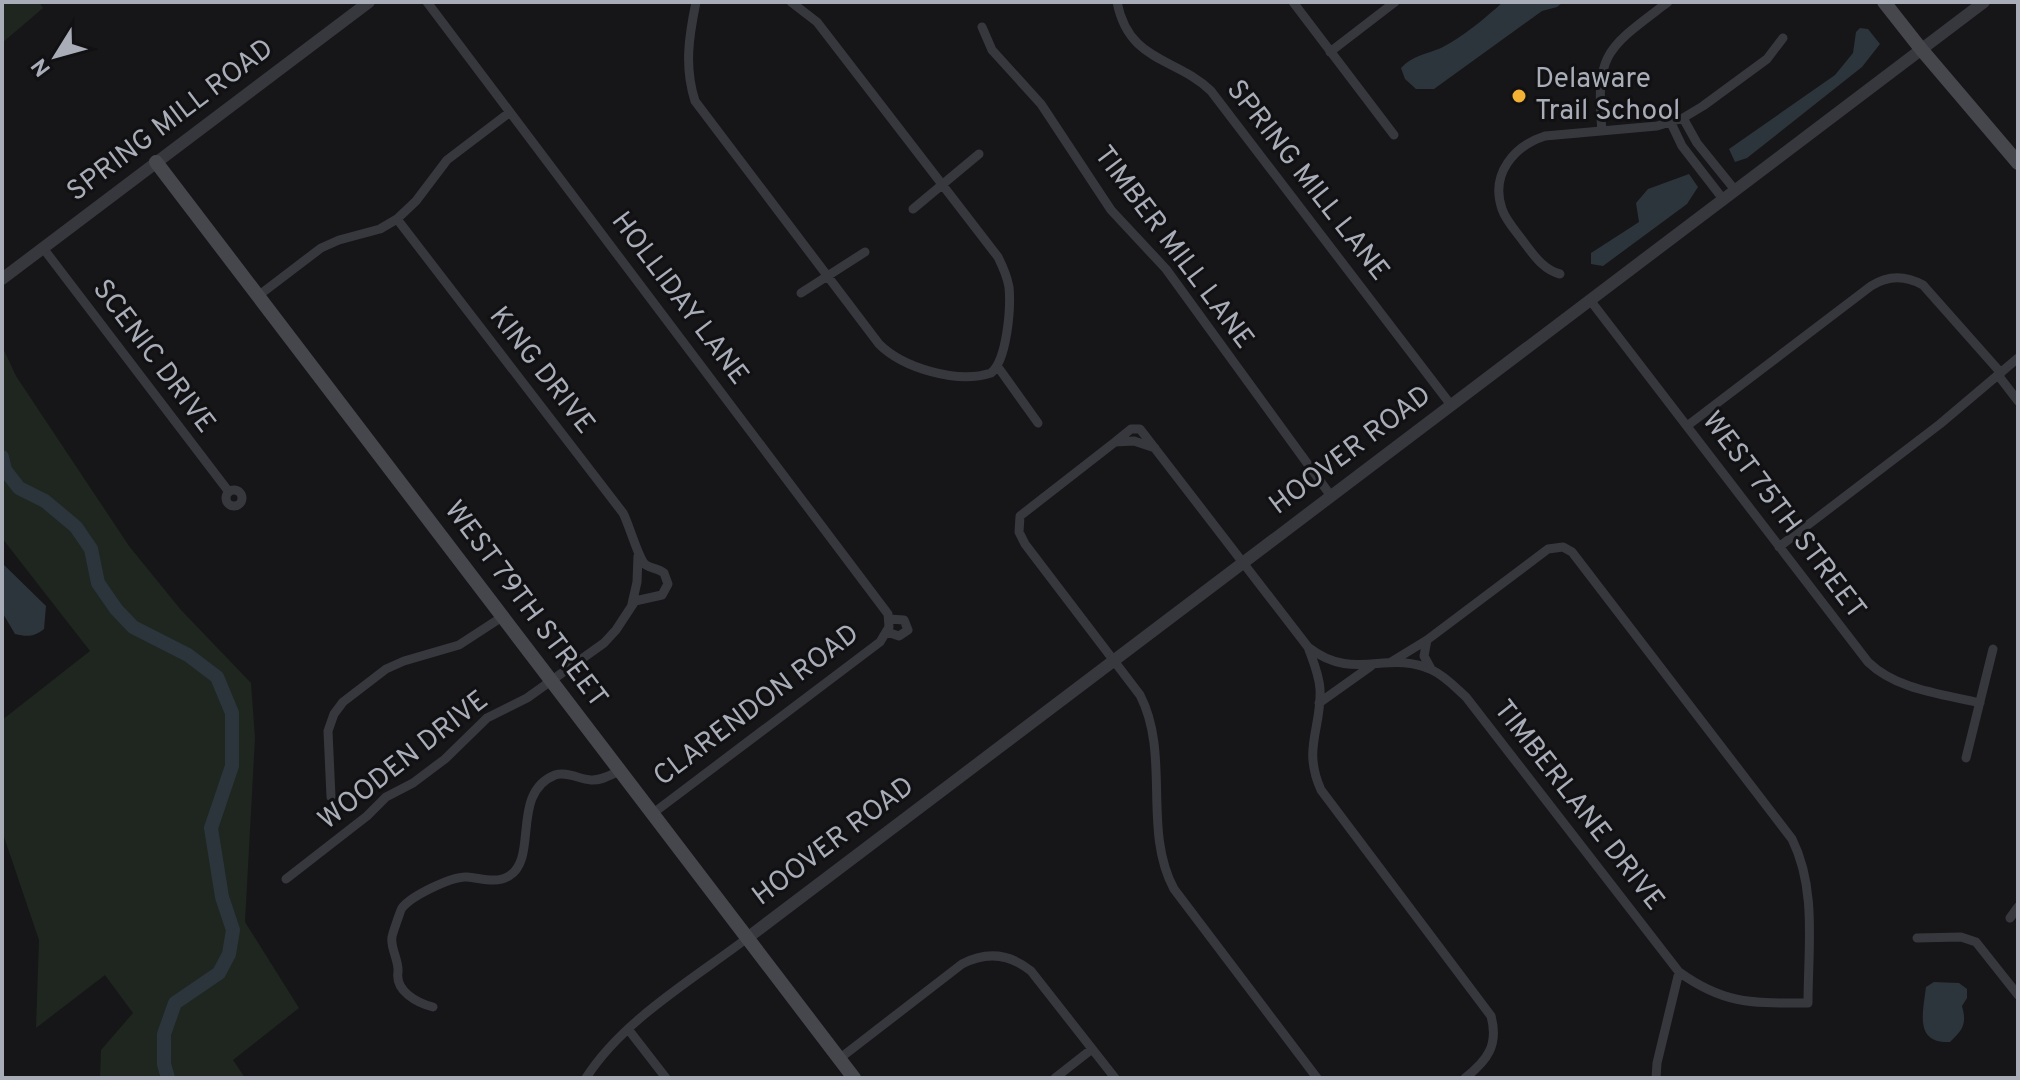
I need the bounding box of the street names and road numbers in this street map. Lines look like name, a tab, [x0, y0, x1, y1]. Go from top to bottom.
street label: SPRING MILL ROAD	[61, 32, 281, 210]
street label: SPRING MILL LANE	[1217, 73, 1397, 289]
street label: TIMBER MILL LANE	[1085, 139, 1261, 357]
street label: HOLLIDAY LANE	[602, 205, 756, 393]
street label: SCENIC DRIVE	[83, 273, 223, 441]
street label: KING DRIVE	[480, 300, 602, 442]
street label: HOOVER ROAD	[1263, 378, 1439, 524]
street label: WEST 75TH STREET	[1693, 405, 1873, 627]
street label: WEST 79TH STREET	[435, 494, 615, 716]
street label: CLARENDON ROAD	[647, 617, 867, 795]
street label: WOODEN DRIVE	[312, 683, 496, 839]
street label: TIMBERLANE DRIVE	[1485, 693, 1671, 919]
street label: HOOVER ROAD	[746, 769, 922, 915]

